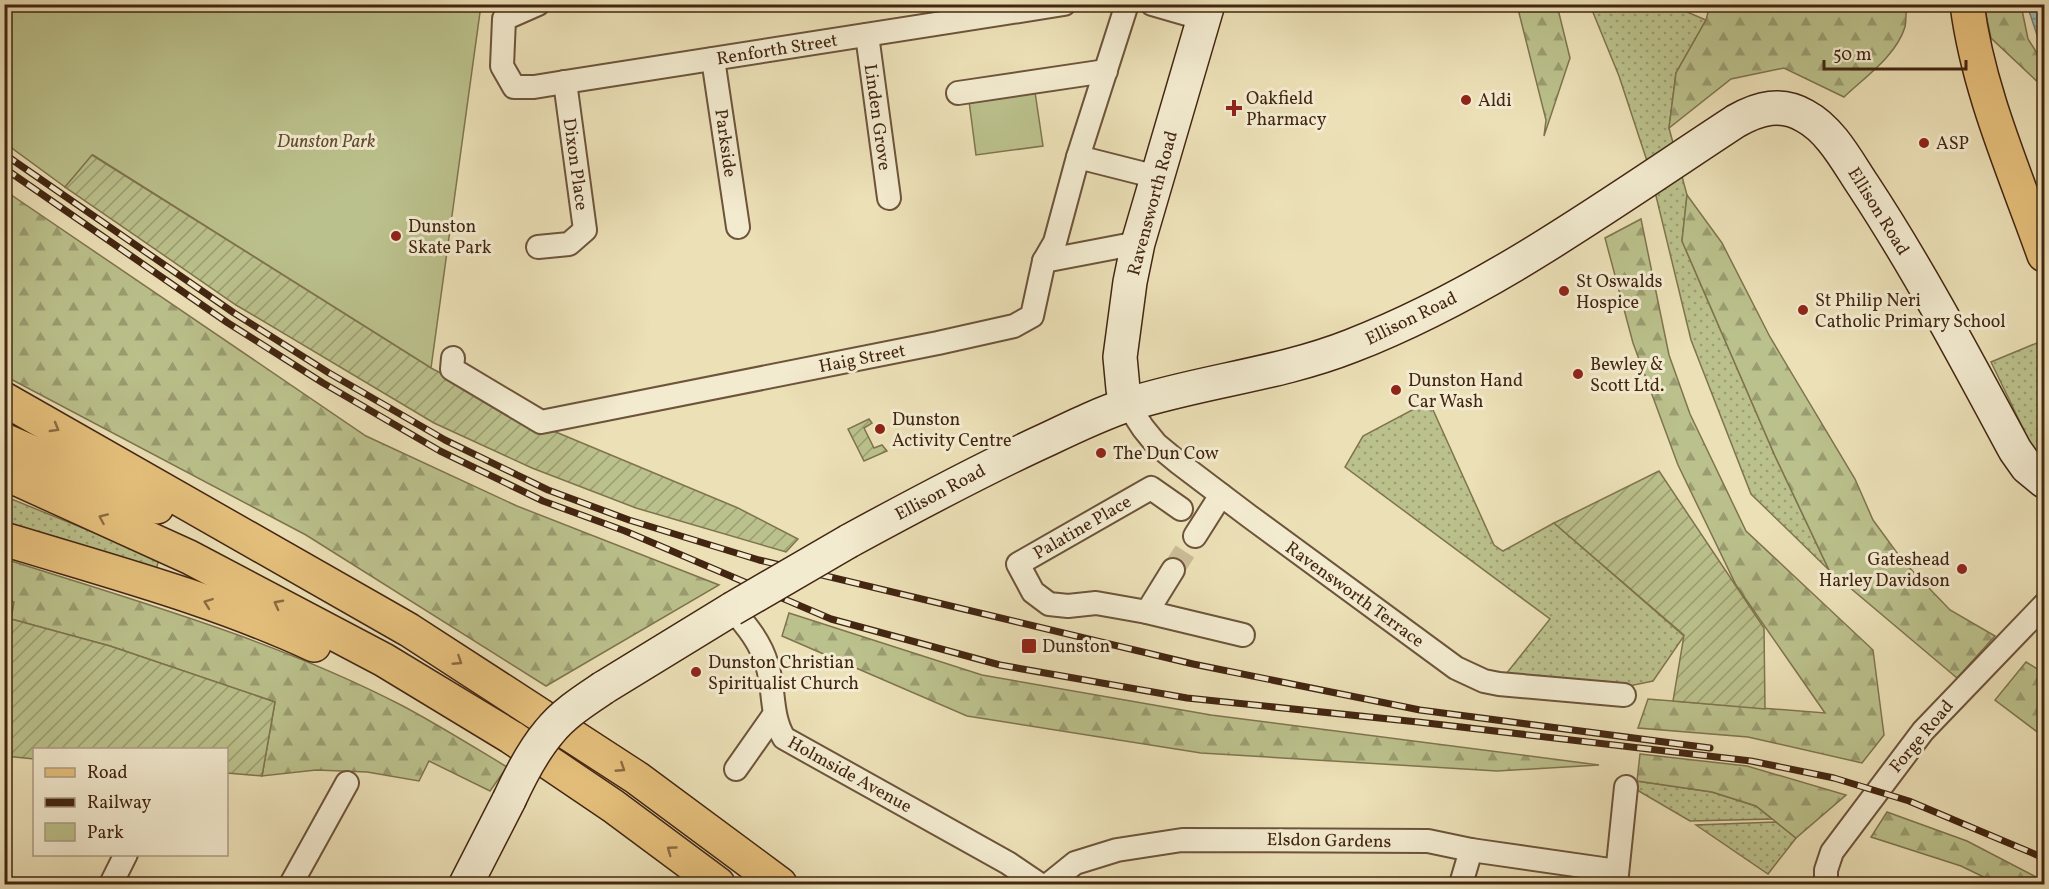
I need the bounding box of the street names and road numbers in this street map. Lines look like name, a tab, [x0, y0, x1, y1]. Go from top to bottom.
street label: Renforth Street	[715, 29, 840, 72]
street label: Linden Grove	[857, 62, 896, 172]
street label: Parkside	[707, 108, 742, 179]
street label: Dixon Place	[556, 116, 593, 212]
street label: Ravensworth Road	[1122, 128, 1185, 279]
street label: Ellison Road	[1841, 163, 1915, 261]
street label: Ellison Road	[1362, 286, 1462, 352]
street label: Haig Street	[817, 339, 908, 380]
street label: Ellison Road	[891, 459, 990, 528]
street label: Palatine Place	[1029, 490, 1136, 566]
street label: Ravensworth Terrace	[1280, 536, 1429, 654]
street label: Forge Road	[1884, 695, 1960, 779]
street label: Holmside Avenue	[783, 731, 916, 820]
street label: Elsdon Gardens	[1266, 828, 1392, 855]

